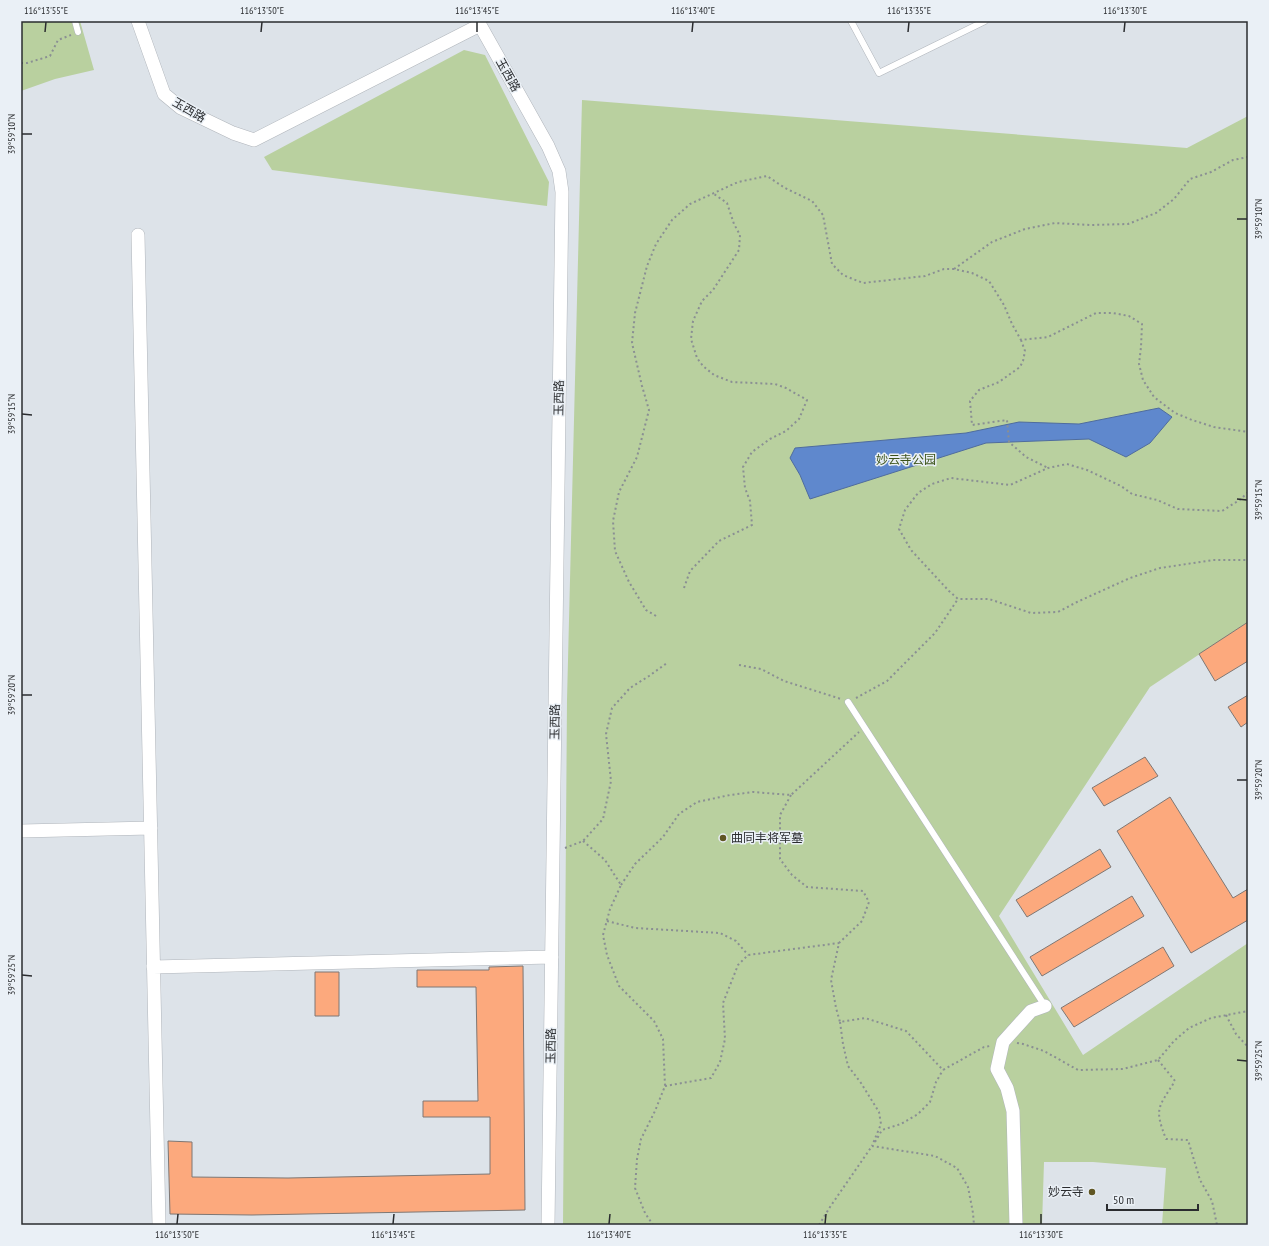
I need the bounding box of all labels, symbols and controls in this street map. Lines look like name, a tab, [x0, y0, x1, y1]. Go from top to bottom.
text: 116°13'55"E	[24, 4, 68, 17]
text: 116°13'50"E	[240, 4, 284, 17]
text: 116°13'45"E	[455, 4, 499, 17]
text: 116°13'40"E	[671, 4, 715, 17]
text: 116°13'35"E	[887, 4, 931, 17]
text: 116°13'30"E	[1103, 4, 1147, 17]
street label: 玉西路	[493, 55, 524, 94]
street label: 玉西路	[170, 94, 209, 125]
text: 39°59'10"N	[5, 114, 18, 154]
text: 39°59'10"N	[1252, 199, 1265, 239]
street label: 玉西路	[551, 380, 566, 416]
text: 39°59'15"N	[5, 394, 18, 434]
park label: 妙云寺公园	[876, 452, 936, 467]
text: 39°59'15"N	[1252, 480, 1265, 520]
text: 39°59'20"N	[5, 675, 18, 715]
street label: 玉西路	[547, 704, 562, 740]
text: 39°59'20"N	[1252, 760, 1265, 800]
place label: 曲同丰将军墓	[731, 830, 803, 845]
marker: 曲同丰将军墓	[718, 833, 728, 843]
text: 39°59'25"N	[5, 955, 18, 995]
street label: 玉西路	[543, 1028, 558, 1064]
text: 39°59'25"N	[1252, 1041, 1265, 1081]
place label: 妙云寺	[1048, 1184, 1084, 1199]
scale bar	[1107, 1186, 1198, 1212]
marker: 妙云寺	[1087, 1187, 1097, 1197]
text: 50 m	[1113, 1192, 1134, 1207]
text: 116°13'50"E	[155, 1228, 199, 1241]
text: 116°13'45"E	[371, 1228, 415, 1241]
text: 116°13'40"E	[587, 1228, 631, 1241]
text: 116°13'35"E	[803, 1228, 847, 1241]
text: 116°13'30"E	[1019, 1228, 1063, 1241]

